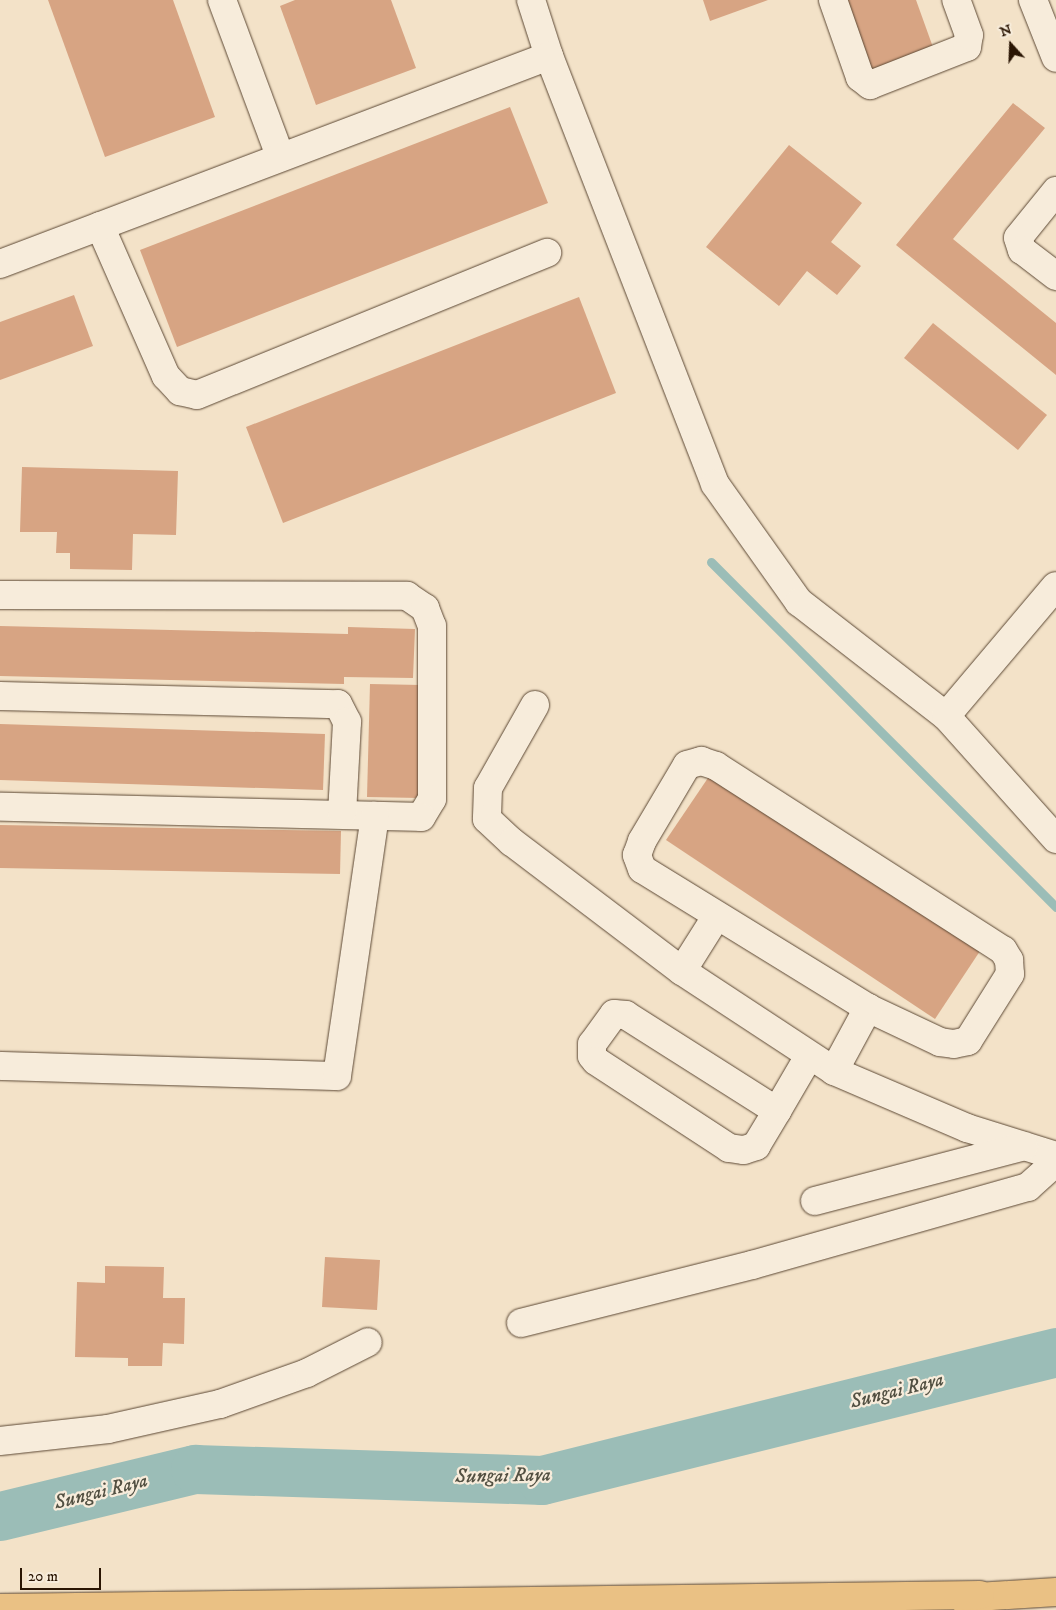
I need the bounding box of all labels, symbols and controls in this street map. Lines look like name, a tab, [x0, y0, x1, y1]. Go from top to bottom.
north arrow	[986, 20, 1036, 70]
text: N	[997, 20, 1014, 41]
water label: Sungai Raya	[848, 1368, 946, 1414]
water label: Sungai Raya	[455, 1463, 551, 1489]
water label: Sungai Raya	[52, 1469, 150, 1515]
scale bar	[22, 1558, 104, 1590]
text: 20 m	[28, 1567, 58, 1586]

